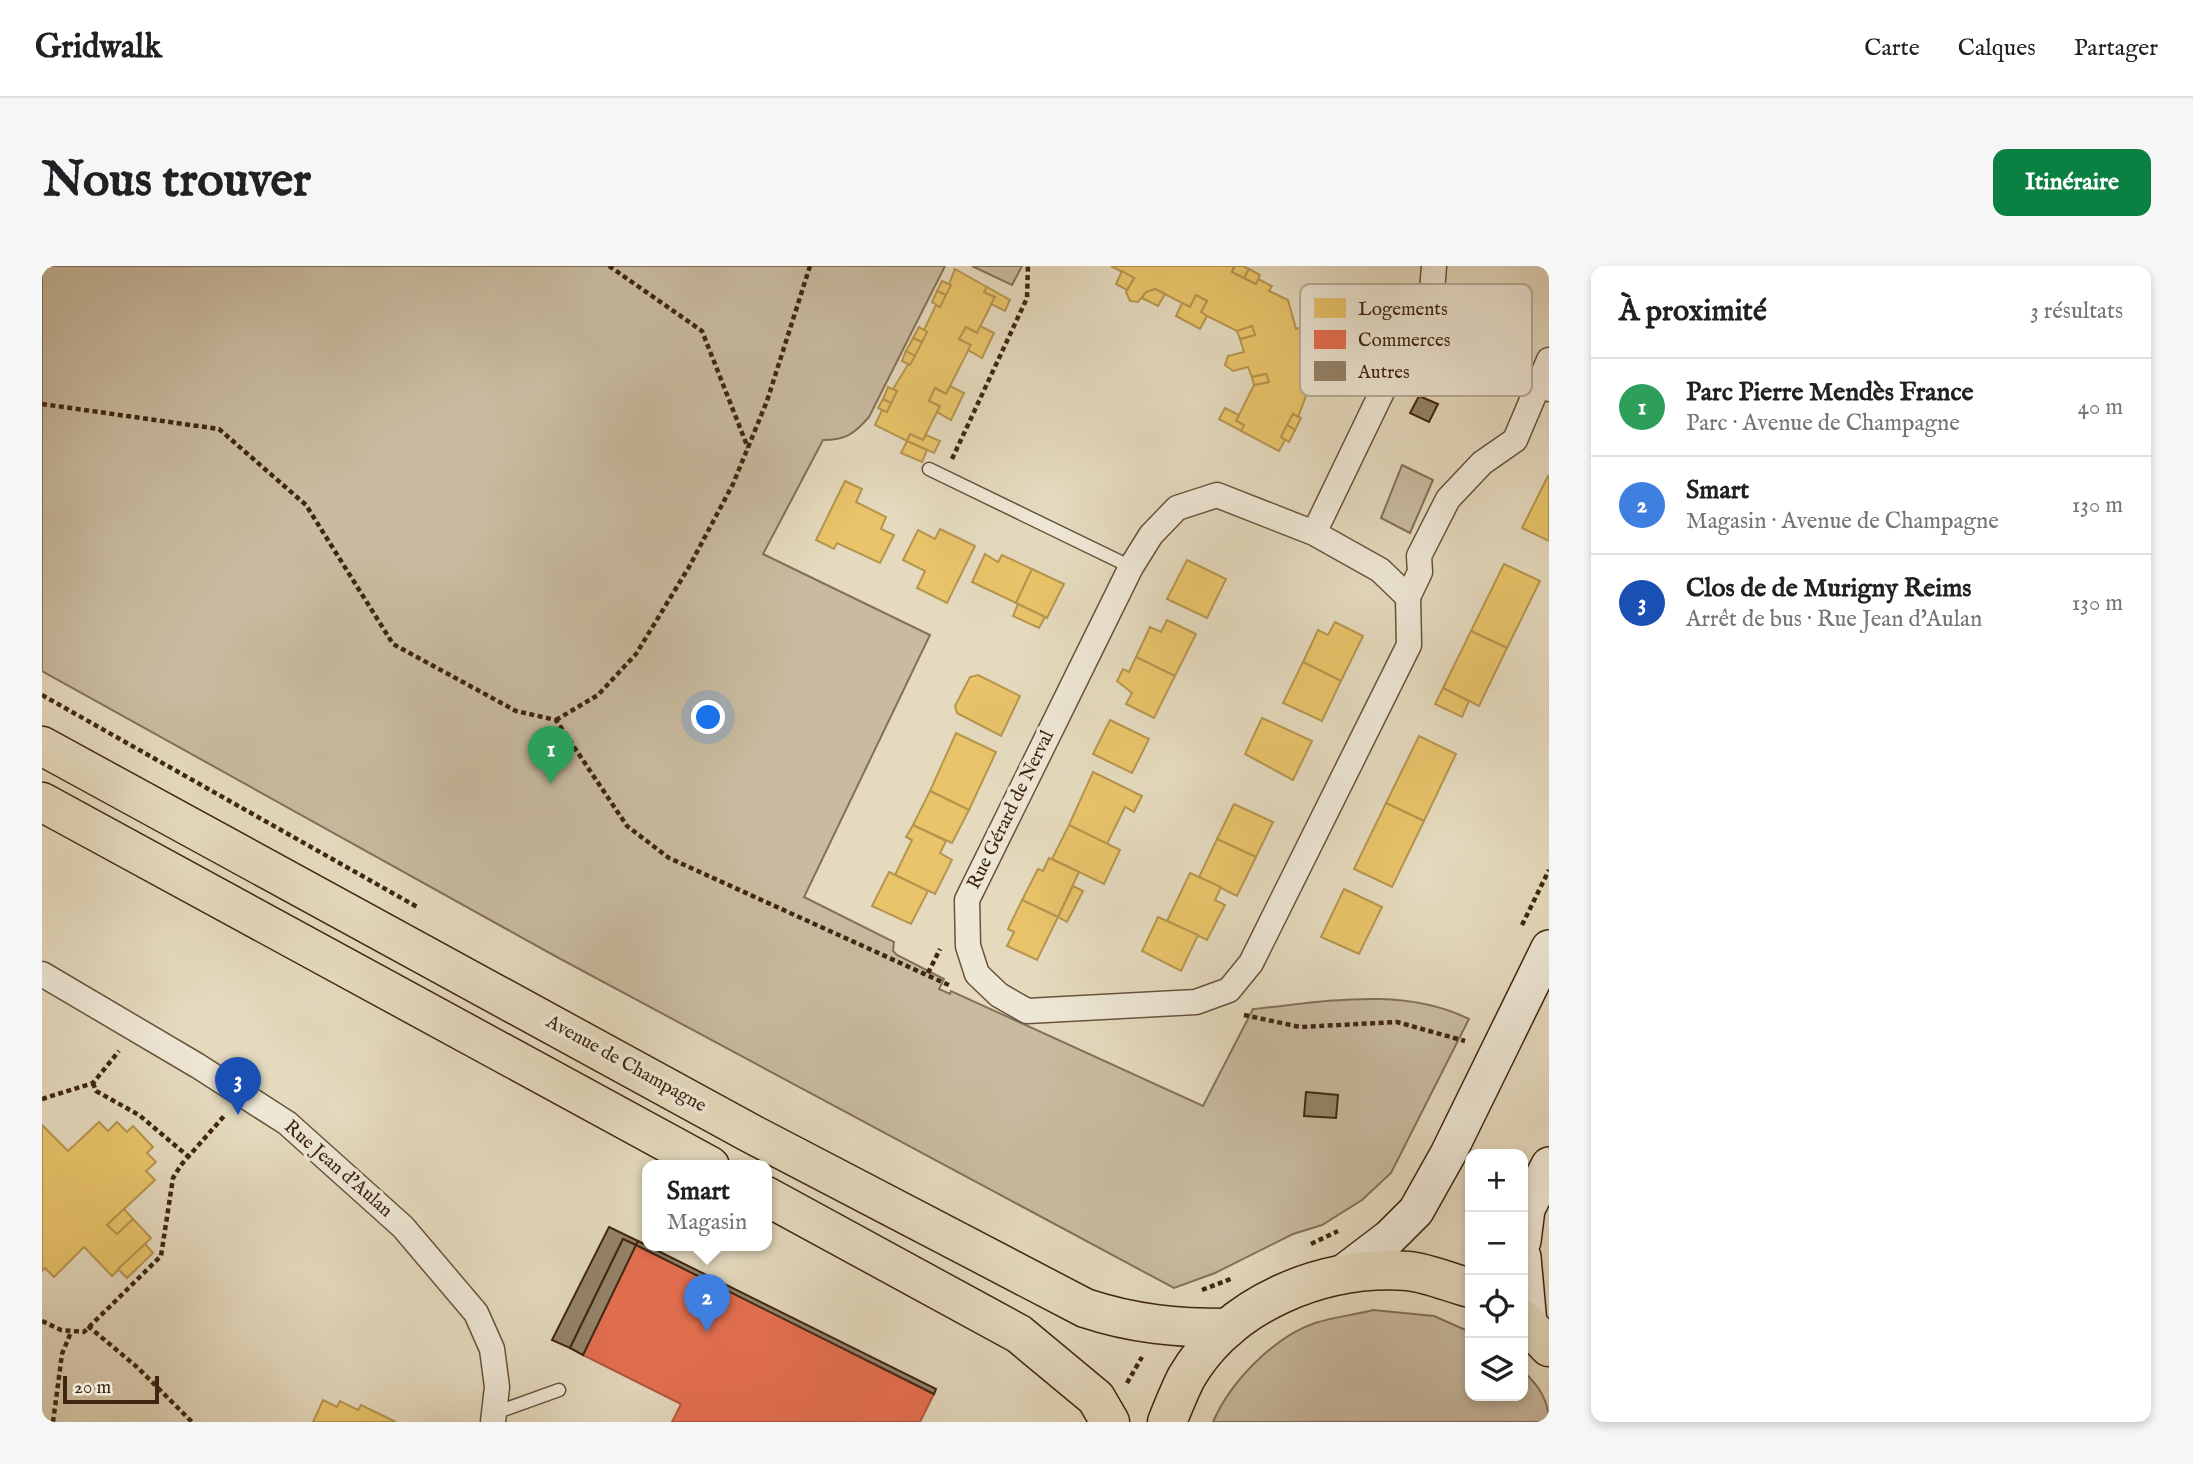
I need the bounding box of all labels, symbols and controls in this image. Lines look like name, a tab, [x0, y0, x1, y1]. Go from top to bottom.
text: Gridwalk	[35, 27, 162, 69]
text: Carte	[1864, 33, 1920, 64]
text: Calques	[1958, 33, 2036, 64]
text: Partager	[2074, 33, 2158, 64]
button: Itinéraire	[1993, 149, 2151, 216]
text: Nous trouver	[42, 151, 311, 213]
legend	[1300, 284, 1532, 396]
text: À proximité	[1619, 293, 1767, 331]
text: 3 résultats	[2030, 297, 2123, 326]
text: Logements	[1358, 298, 1448, 322]
text: Commerces	[1358, 329, 1450, 353]
text: Autres	[1357, 361, 1410, 385]
text: Parc Pierre Mendès France	[1686, 376, 1974, 409]
text: 1	[1638, 393, 1646, 422]
text: 40 m	[2078, 393, 2123, 422]
text: Parc · Avenue de Champagne	[1686, 409, 1960, 438]
text: Smart	[1686, 474, 1749, 507]
text: 2	[1637, 491, 1647, 520]
text: 130 m	[2072, 491, 2123, 520]
text: Magasin · Avenue de Champagne	[1686, 507, 1999, 536]
text: Clos de de Murigny Reims	[1686, 572, 1971, 605]
text: 3	[1638, 589, 1646, 618]
text: 130 m	[2072, 589, 2123, 618]
text: Arrêt de bus · Rue Jean d'Aulan	[1686, 605, 1982, 634]
your location	[691, 700, 725, 734]
pin: 1	[528, 726, 574, 784]
street label: Rue Gérard de Nerval	[962, 726, 1060, 893]
street label: Avenue de Champagne	[541, 1010, 711, 1118]
pin: 3	[215, 1057, 261, 1115]
street label: Rue Jean d'Aulan	[279, 1115, 397, 1223]
map controls	[1465, 1149, 1528, 1401]
button: +	[1465, 1149, 1528, 1212]
popup	[642, 1160, 772, 1251]
text: Smart	[667, 1175, 730, 1208]
text: Magasin	[667, 1208, 747, 1237]
button: −	[1465, 1212, 1528, 1275]
pin: 2	[684, 1274, 730, 1332]
button: locate	[1465, 1275, 1528, 1338]
button: layers	[1465, 1338, 1528, 1401]
scale bar	[63, 1373, 159, 1405]
text: 20 m	[74, 1376, 111, 1400]

